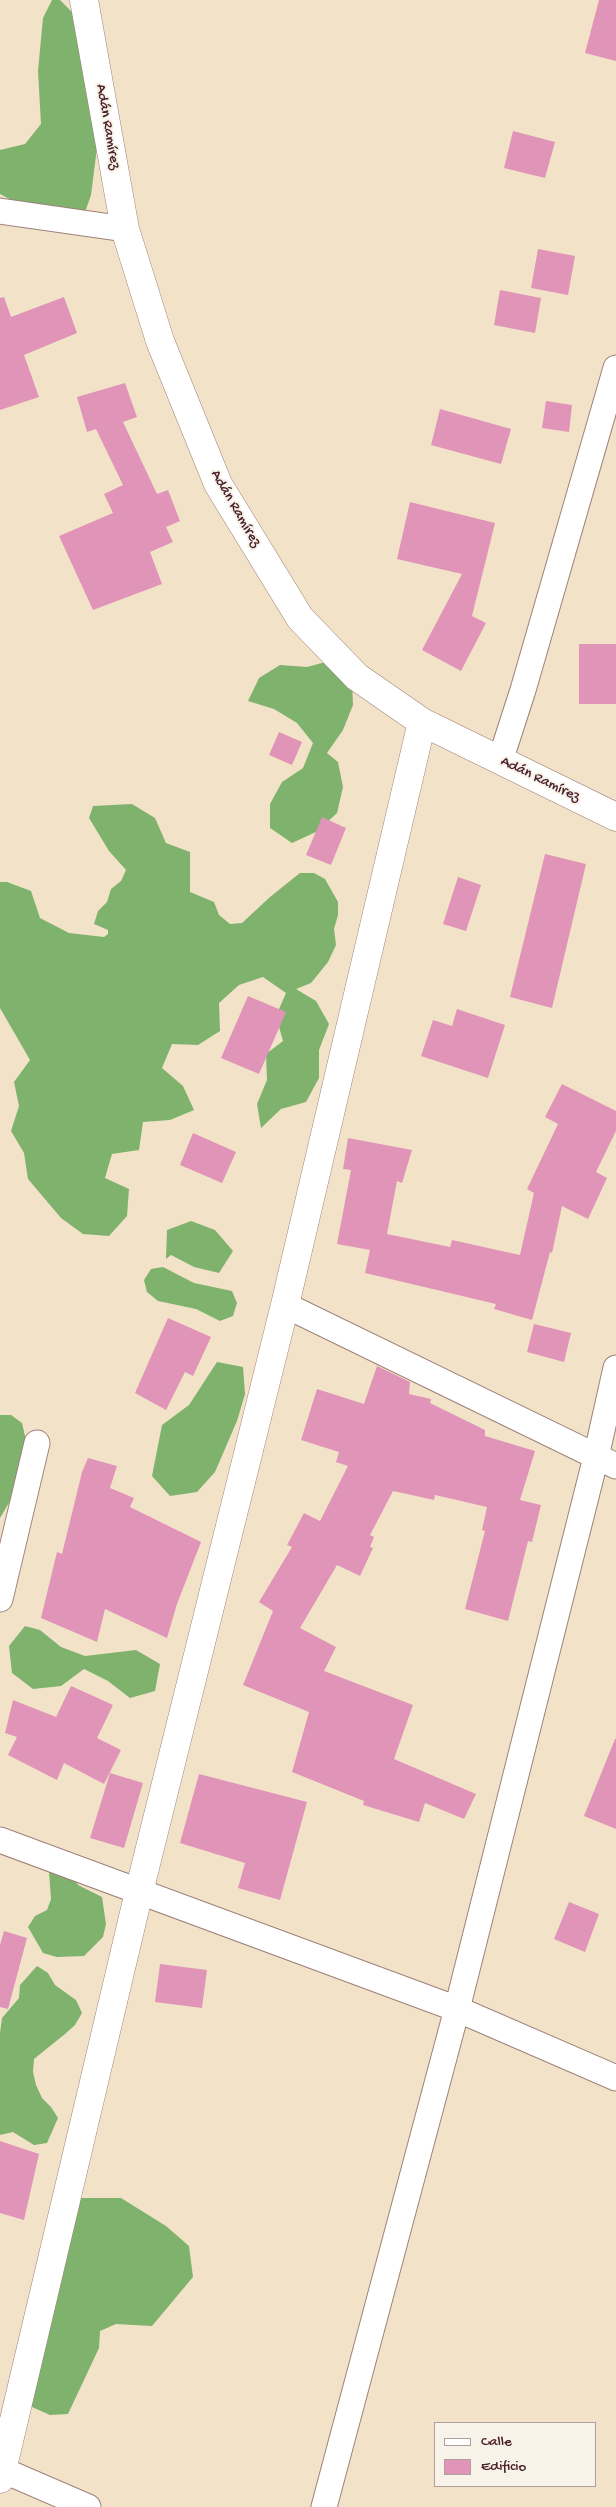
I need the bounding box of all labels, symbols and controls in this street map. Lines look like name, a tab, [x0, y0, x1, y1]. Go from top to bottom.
street label: Adán Ramírez	[91, 83, 123, 171]
street label: Adán Ramírez	[206, 467, 264, 551]
street label: Adán Ramírez	[497, 753, 583, 807]
legend	[434, 2422, 596, 2487]
text: Calle	[481, 2433, 512, 2451]
text: Edificio	[481, 2458, 526, 2476]

